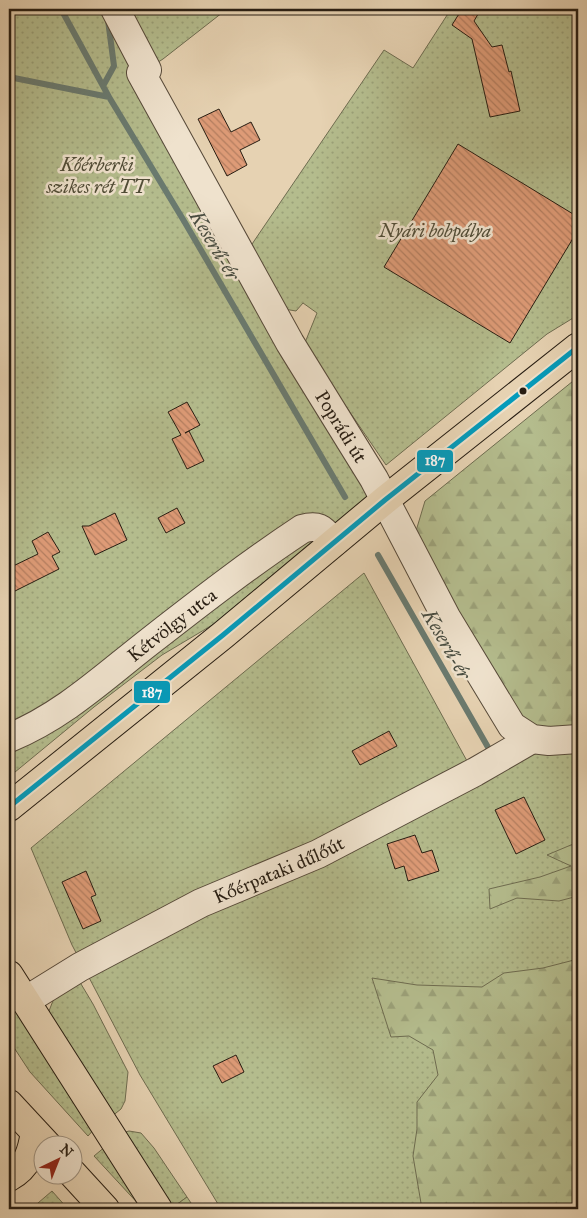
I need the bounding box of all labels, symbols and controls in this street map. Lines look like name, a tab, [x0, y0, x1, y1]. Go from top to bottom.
park label: Kőérberki szikes rét TT	[46, 153, 150, 198]
water label: Keserű-ér	[184, 205, 246, 286]
park label: Nyári bobpálya	[378, 219, 491, 243]
street label: Poprádi út	[311, 386, 373, 467]
unlabelled marker	[518, 386, 528, 396]
line badge: 187	[416, 449, 454, 473]
text: 187	[425, 452, 446, 469]
street label: Kétvölgy utca	[122, 582, 222, 666]
water label: Keserű-ér	[417, 604, 478, 685]
line badge: 187	[133, 680, 171, 704]
text: 187	[142, 684, 163, 701]
street label: Kőérpataki dűlőút	[210, 831, 348, 908]
north arrow	[32, 1136, 82, 1186]
text: N	[56, 1141, 77, 1161]

